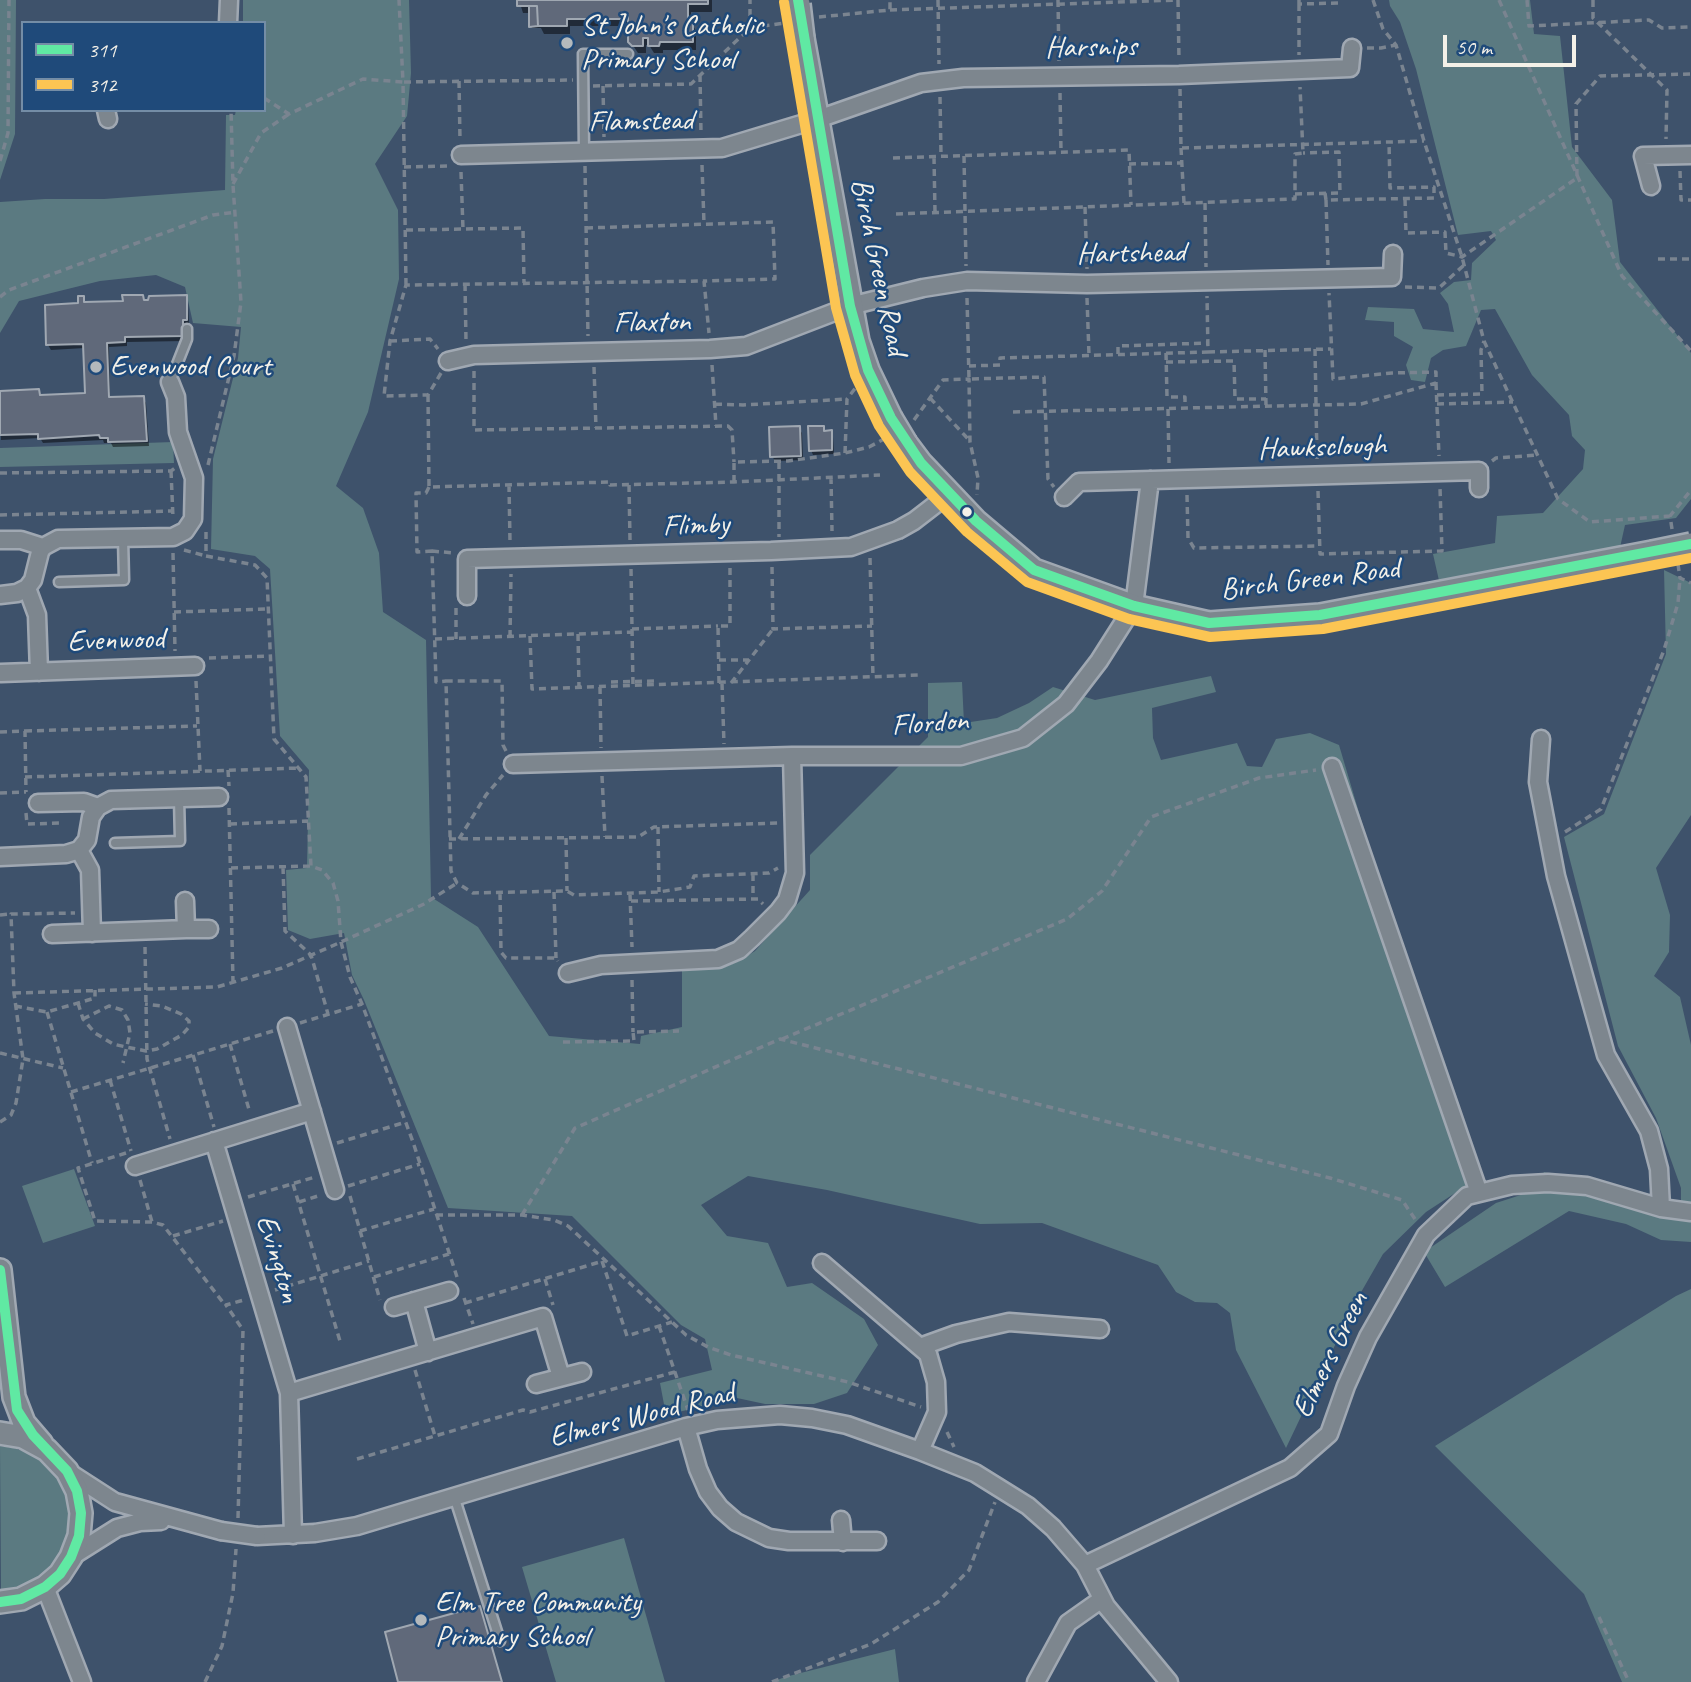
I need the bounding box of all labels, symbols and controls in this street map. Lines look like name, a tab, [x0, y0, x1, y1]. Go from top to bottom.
place label: St John's Catholic Primary School	[581, 8, 764, 78]
legend	[21, 21, 266, 112]
scale bar	[1446, 21, 1579, 65]
street label: Harsnips	[1045, 29, 1137, 67]
text: 50 m	[1456, 34, 1492, 60]
marker: St John's Catholic Primary School	[559, 35, 575, 51]
text: 311	[88, 37, 116, 63]
text: 312	[88, 72, 116, 98]
street label: Flamstead	[588, 103, 694, 141]
street label: Birch Green Road	[842, 175, 914, 359]
street label: Hartshead	[1076, 235, 1186, 273]
street label: Flaxton	[613, 304, 691, 342]
place label: Evenwood Court	[110, 349, 271, 385]
marker: Evenwood Court	[88, 359, 104, 375]
street label: Hawksclough	[1257, 428, 1387, 468]
unlabelled marker	[960, 505, 974, 519]
street label: Flimby	[662, 507, 730, 545]
street label: Birch Green Road	[1219, 551, 1401, 609]
street label: Evenwood	[67, 621, 165, 661]
street label: Flordon	[891, 703, 969, 745]
street label: Evington	[247, 1211, 307, 1307]
street label: Elmers Green	[1285, 1286, 1377, 1424]
street label: Elmers Wood Road	[546, 1376, 738, 1456]
place label: Elm Tree Community Primary School	[435, 1585, 641, 1656]
marker: Elm Tree Community Primary School	[413, 1612, 429, 1628]

